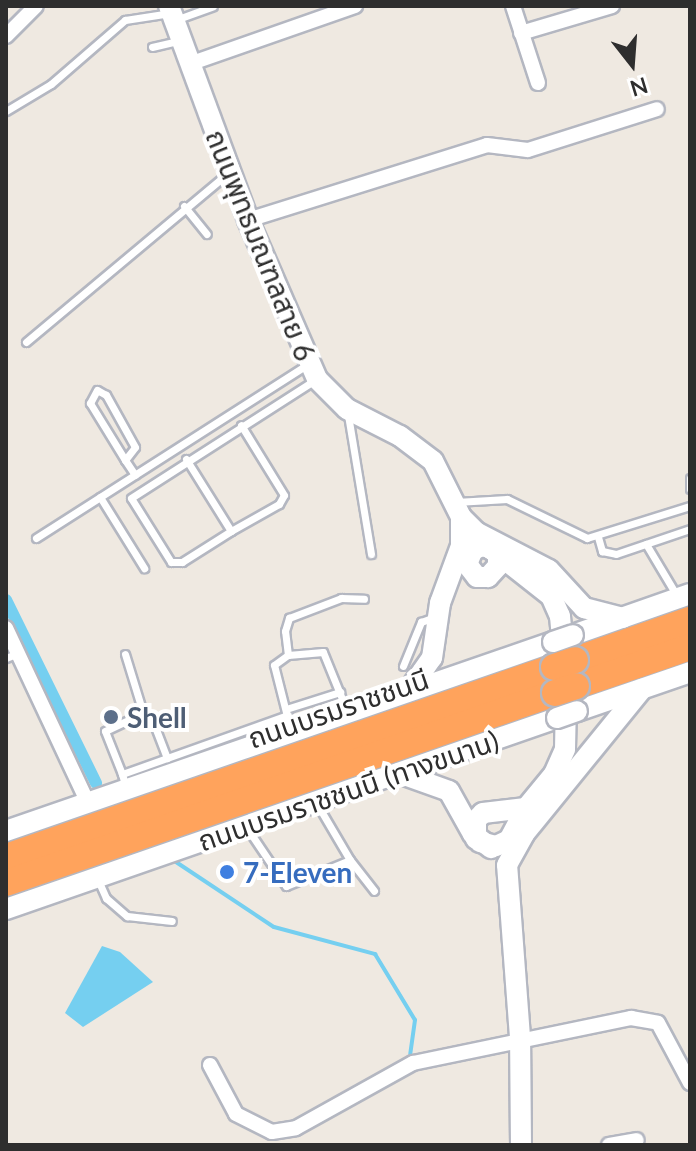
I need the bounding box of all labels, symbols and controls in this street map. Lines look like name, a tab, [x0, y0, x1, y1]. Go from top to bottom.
north arrow	[592, 24, 672, 104]
text: N	[627, 72, 651, 103]
street label: ถนนพุทธมณฑลสาย 6	[199, 124, 323, 366]
street label: ถนนบรมราชชนนี	[243, 661, 433, 755]
place label: Shell	[127, 700, 187, 734]
marker: Shell	[102, 708, 120, 726]
street label: ถนนบรมราชชนนี (ทางขนาน)	[193, 723, 503, 857]
place label: 7-Eleven	[243, 855, 352, 889]
marker: 7-Eleven	[218, 863, 236, 881]

